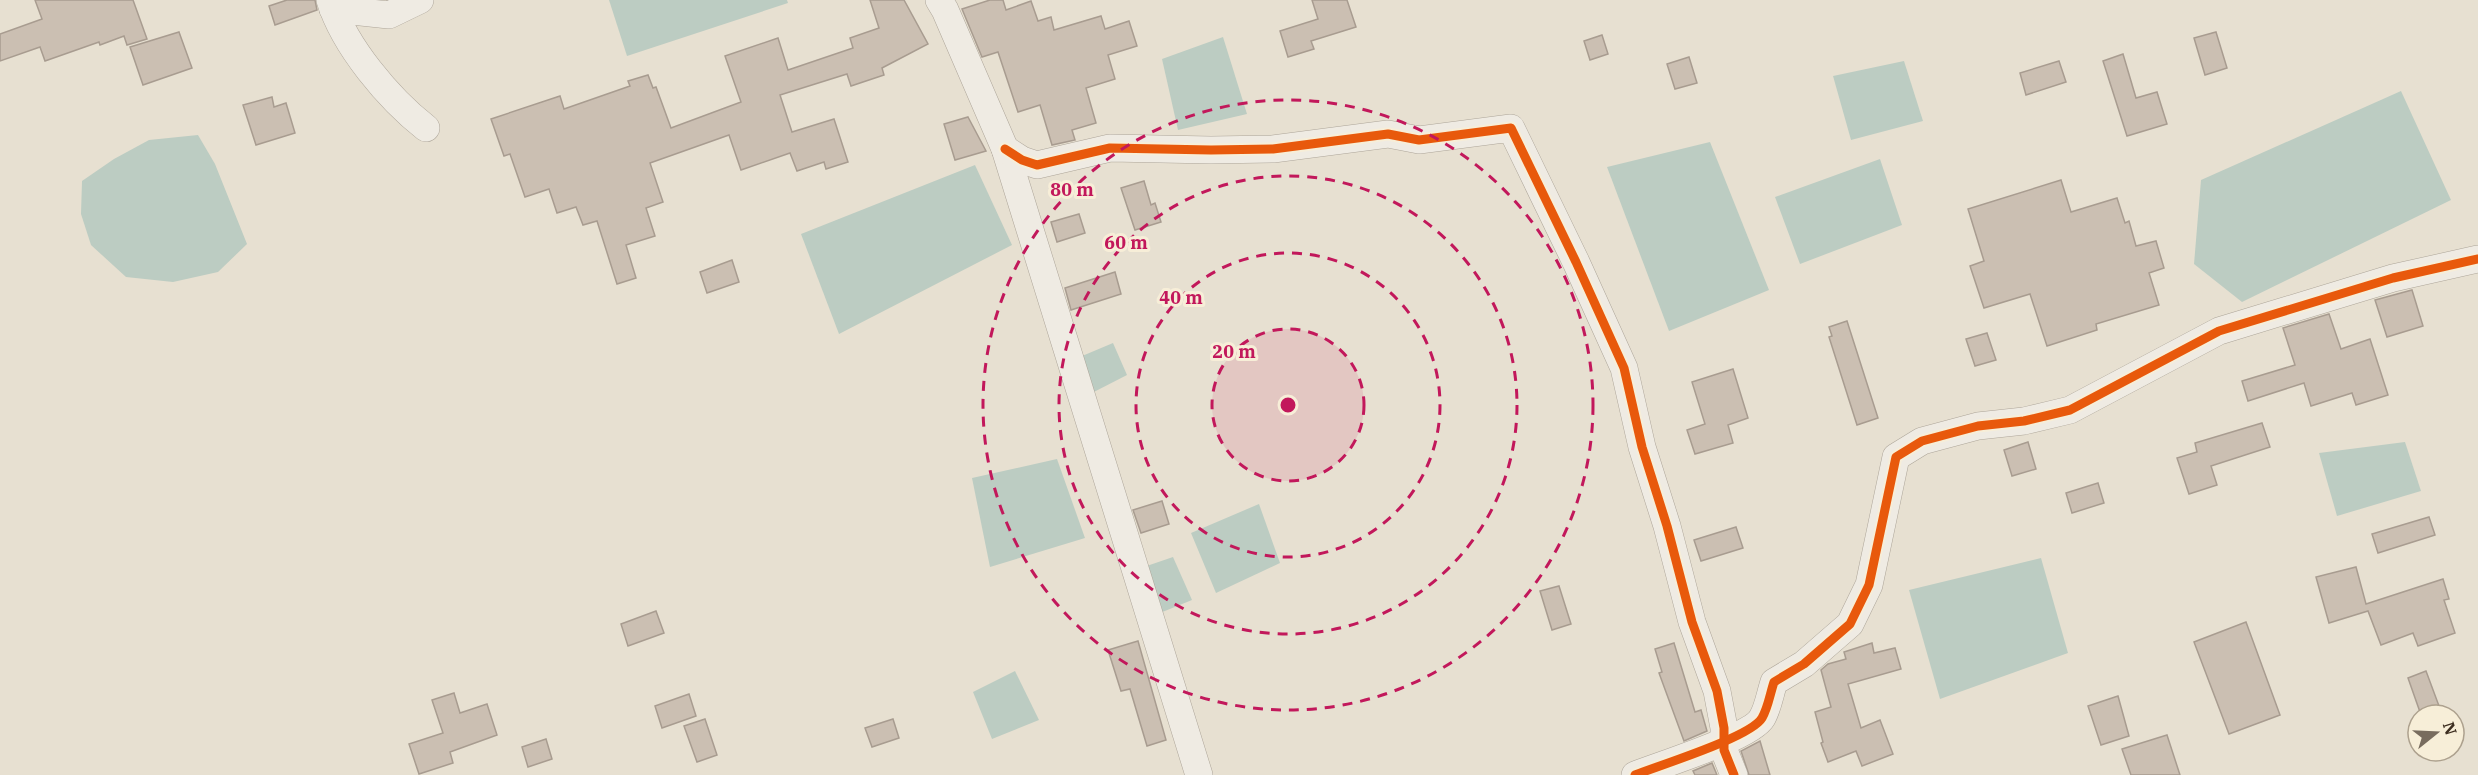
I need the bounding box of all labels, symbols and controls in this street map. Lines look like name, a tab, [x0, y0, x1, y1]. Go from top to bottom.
text: 80 m	[1050, 178, 1094, 201]
text: 60 m	[1104, 231, 1148, 254]
text: 40 m	[1159, 286, 1203, 309]
text: 20 m	[1212, 340, 1256, 363]
centre of rings	[1278, 395, 1298, 415]
north arrow	[2406, 703, 2466, 763]
text: N	[2439, 719, 2462, 737]

